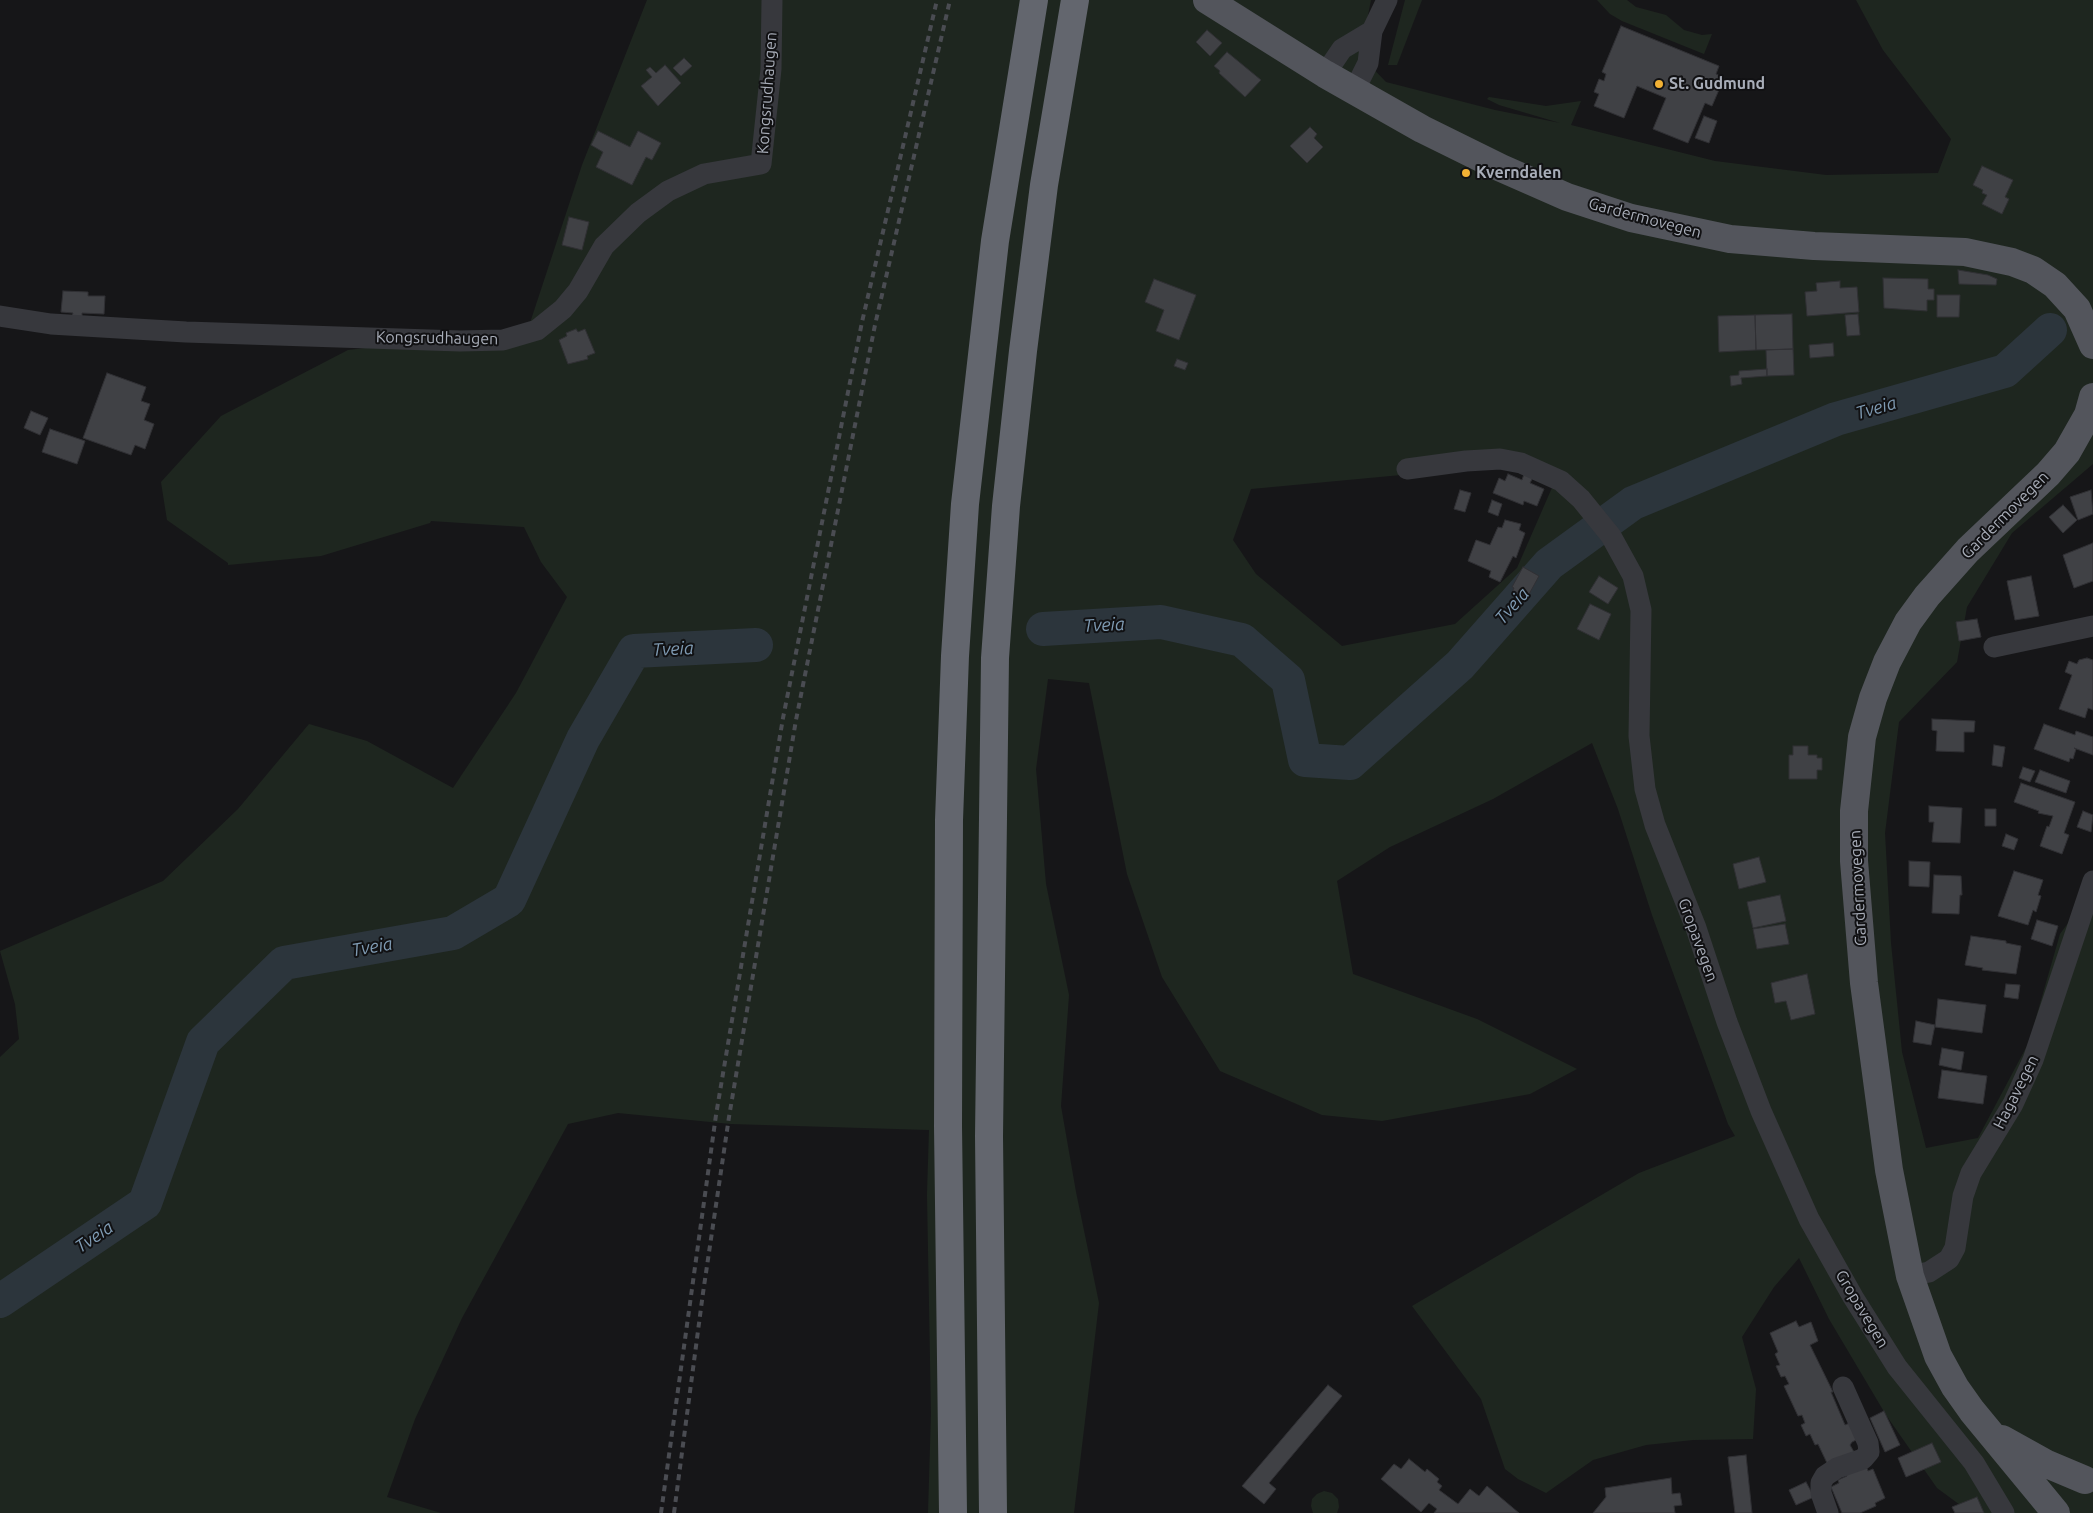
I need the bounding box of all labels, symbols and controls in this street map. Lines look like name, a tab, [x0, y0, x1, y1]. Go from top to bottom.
street label: Kongsrudhaugen	[753, 31, 781, 155]
place label: St. Gudmund	[1669, 74, 1765, 94]
marker: St. Gudmund	[1653, 78, 1665, 90]
place label: Kverndalen	[1476, 163, 1561, 183]
marker: Kverndalen	[1460, 167, 1472, 179]
street label: Gardermovegen	[1586, 194, 1704, 242]
street label: Kongsrudhaugen	[376, 327, 498, 349]
water label: Tveia	[1853, 392, 1899, 424]
street label: Gardermovegen	[1957, 467, 2053, 563]
water label: Tveia	[1490, 583, 1534, 629]
water label: Tveia	[1083, 613, 1125, 637]
water label: Tveia	[652, 637, 694, 661]
street label: Gardermovegen	[1845, 830, 1871, 946]
street label: Gropavegen	[1674, 896, 1722, 984]
water label: Tveia	[350, 933, 394, 961]
street label: Hagavegen	[1989, 1052, 2043, 1132]
water label: Tveia	[71, 1216, 117, 1258]
street label: Gropavegen	[1831, 1267, 1893, 1351]

